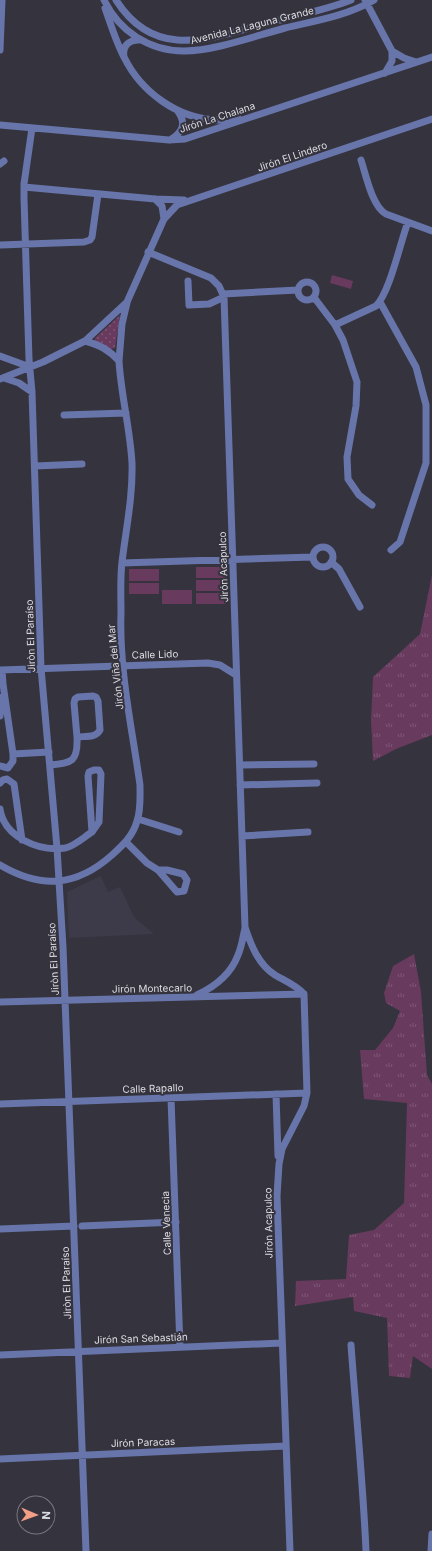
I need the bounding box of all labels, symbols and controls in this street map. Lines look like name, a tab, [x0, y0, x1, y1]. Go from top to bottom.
street label: Avenida La Laguna Grande	[189, 4, 315, 46]
street label: Jirón La Chalana	[178, 99, 256, 135]
street label: Jirón El Lindero	[255, 138, 329, 174]
street label: Jirón Acapulco	[216, 531, 230, 603]
street label: Jiròn El Paraíso	[23, 599, 37, 673]
street label: Jirón Viña del Mar	[105, 624, 125, 710]
street label: Calle Lido	[132, 647, 178, 661]
street label: Jiròn El Paraíso	[45, 922, 61, 996]
street label: Jirón Montecarlo	[112, 981, 192, 995]
street label: Calle Rapallo	[122, 1081, 184, 1095]
street label: Jirón Acapulco	[261, 1187, 275, 1259]
street label: Calle Venecia	[159, 1191, 173, 1255]
street label: Jiròn El Paraíso	[59, 1246, 73, 1320]
street label: Jirón San Sebastián	[94, 1330, 188, 1346]
street label: Jirón Paracas	[111, 1435, 175, 1449]
north arrow	[16, 1495, 56, 1535]
text: N	[39, 1511, 53, 1520]

